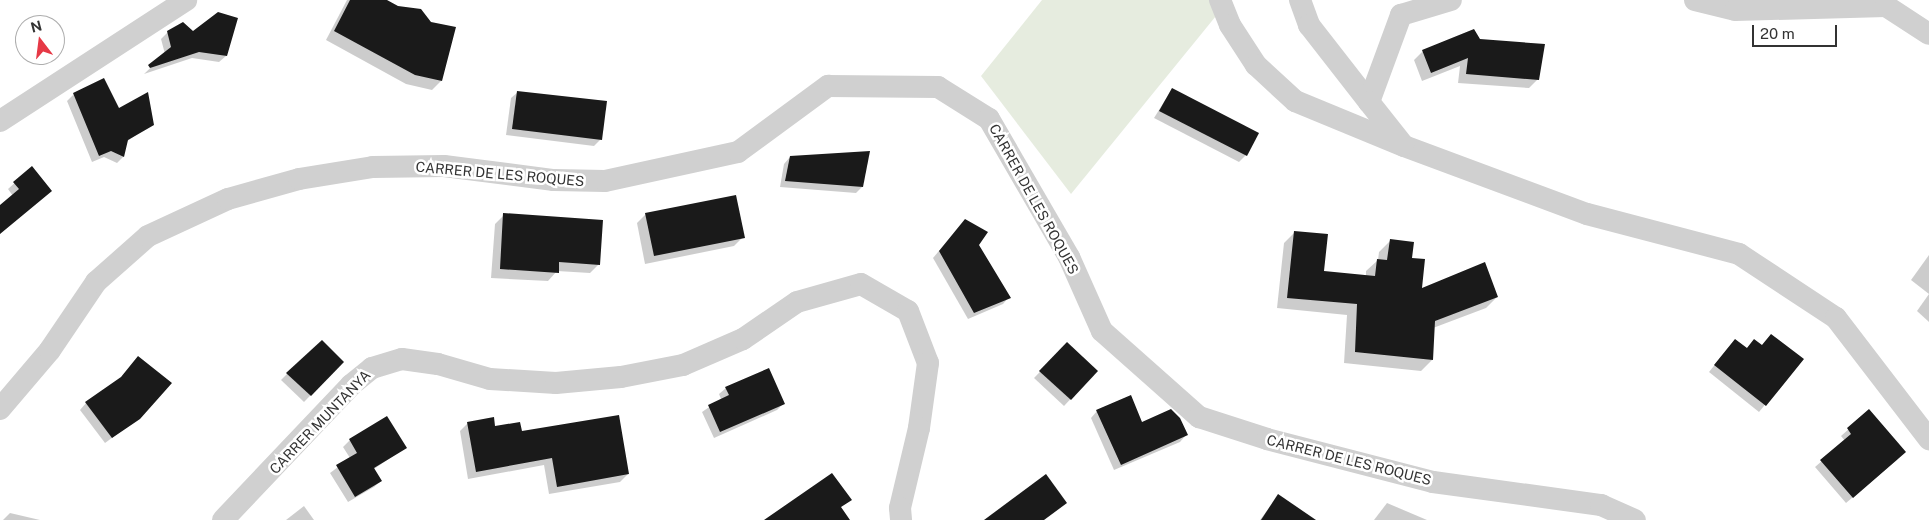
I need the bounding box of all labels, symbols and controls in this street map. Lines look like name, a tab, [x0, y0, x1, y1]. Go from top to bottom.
north arrow	[15, 15, 65, 65]
scale bar	[1754, 15, 1839, 47]
text: N	[29, 17, 44, 36]
text: 20 m	[1760, 25, 1795, 42]
street label: CARRER DE LES ROQUES	[986, 121, 1082, 277]
street label: CARRER DE LES ROQUES	[415, 158, 585, 190]
street label: CARRER MUNTANYA	[266, 367, 374, 477]
street label: CARRER DE LES ROQUES	[1265, 431, 1433, 489]

